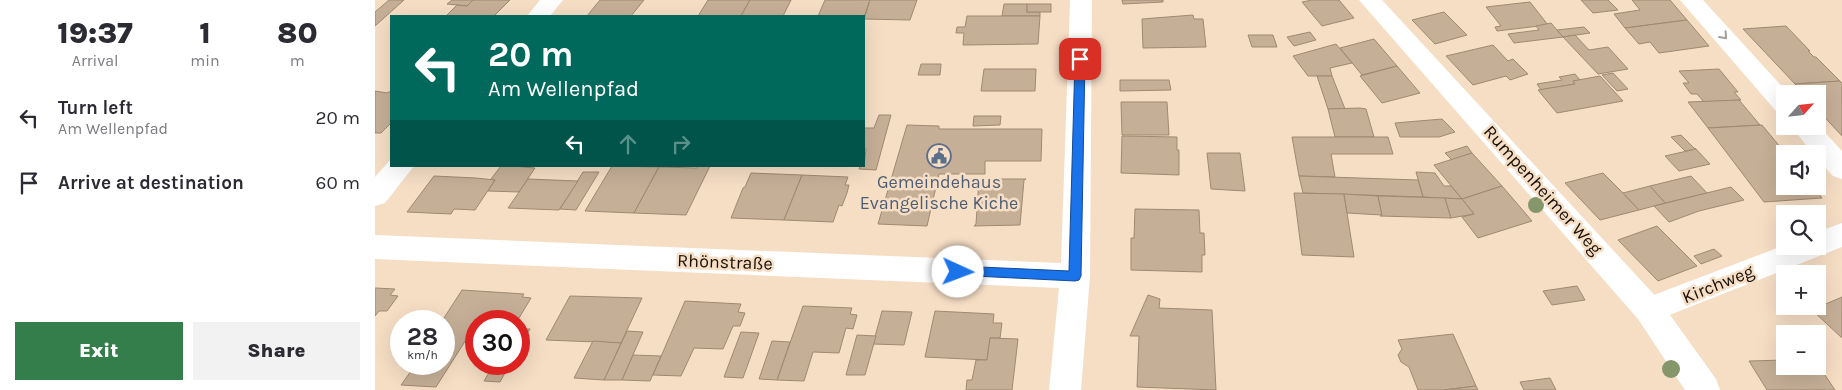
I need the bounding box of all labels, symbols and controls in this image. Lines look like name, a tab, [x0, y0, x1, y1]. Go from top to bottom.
text: 19:37	[57, 15, 133, 51]
text: 1	[199, 15, 211, 51]
text: 80	[277, 15, 318, 51]
one-way arrow	[1718, 31, 1727, 40]
text: 20 m	[488, 34, 573, 75]
icon: left	[405, 35, 470, 100]
pin	[1059, 38, 1101, 80]
icon: arrive	[1066, 45, 1094, 73]
text: Arrival	[72, 51, 119, 70]
text: min	[190, 51, 220, 70]
text: m	[290, 51, 305, 70]
text: Am Wellenpfad	[488, 76, 639, 102]
north arrow	[1776, 85, 1826, 135]
map controls	[1776, 85, 1826, 375]
text: Turn left	[58, 97, 133, 119]
icon: left	[15, 104, 43, 132]
text: 20 m	[315, 107, 360, 129]
text: Am Wellenpfad	[58, 119, 168, 138]
street label: Rumpenheimer Weg	[1479, 121, 1607, 259]
icon: left	[561, 130, 589, 158]
icon: ahead	[614, 130, 642, 158]
icon: right	[667, 130, 695, 158]
public building icon: Gemeindehaus Evangelische Kiche	[926, 143, 952, 169]
button: sound	[1776, 145, 1826, 195]
icon: arrive	[15, 169, 43, 197]
place label: Gemeindehaus Evangelische Kiche	[860, 171, 1018, 214]
text: Arrive at destination	[58, 172, 244, 194]
text: 60 m	[316, 172, 360, 194]
button: search	[1776, 205, 1826, 255]
position arrow	[931, 245, 983, 297]
street label: Rhönstraße	[677, 249, 773, 275]
street label: Kirchweg	[1679, 260, 1757, 308]
button: +	[1776, 265, 1826, 315]
speed limit sign: 30	[465, 310, 530, 375]
button: Exit	[15, 322, 183, 380]
button: Share	[193, 322, 360, 380]
text: 28	[407, 322, 438, 351]
button: −	[1776, 325, 1826, 375]
text: km/h	[407, 348, 438, 362]

